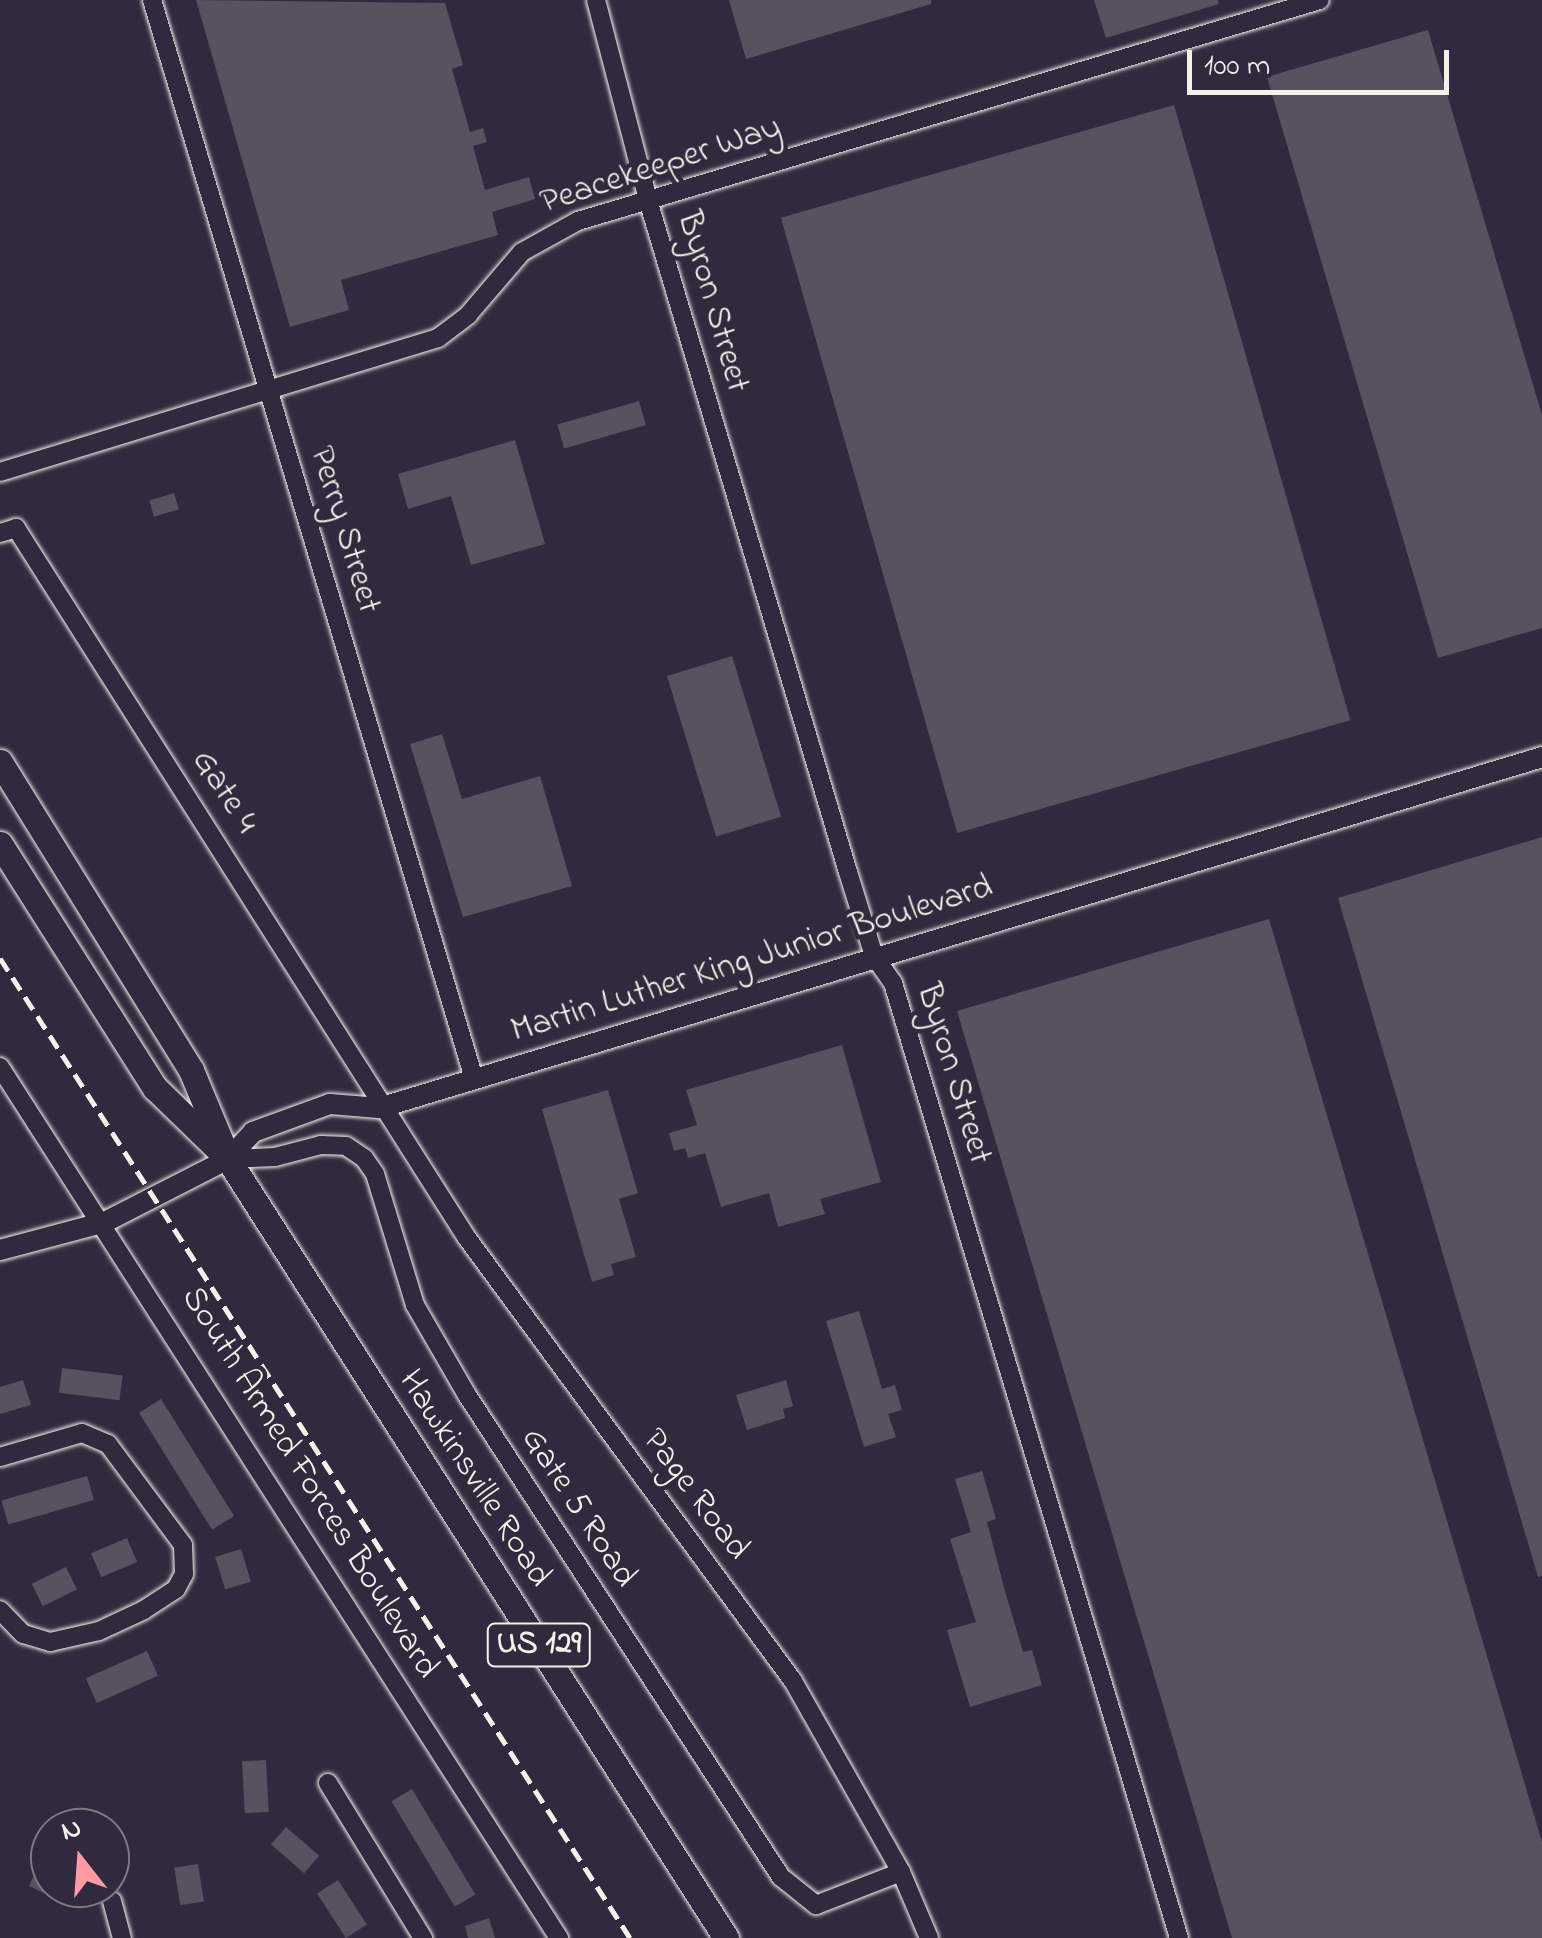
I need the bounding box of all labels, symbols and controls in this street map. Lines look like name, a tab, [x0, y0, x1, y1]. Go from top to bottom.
scale bar	[1192, 30, 1454, 92]
text: 100 m	[1204, 45, 1270, 89]
street label: Peacekeeper Way	[535, 107, 787, 225]
street label: Byron Street	[666, 207, 758, 397]
street label: Perry Street	[299, 442, 389, 618]
street label: Gate 4	[181, 742, 267, 842]
street label: Martin Luther King Junior Boulevard	[506, 867, 998, 1053]
street label: Byron Street	[906, 979, 1000, 1169]
street label: South Armed Forces Boulevard	[171, 1279, 447, 1687]
street label: Hawkinsville Road	[388, 1363, 560, 1595]
street label: Gate 5 Road	[511, 1420, 645, 1596]
street label: Page Road	[632, 1421, 758, 1569]
road number: US 129	[486, 1618, 592, 1672]
north arrow	[30, 1808, 130, 1908]
text: N	[57, 1808, 87, 1853]

